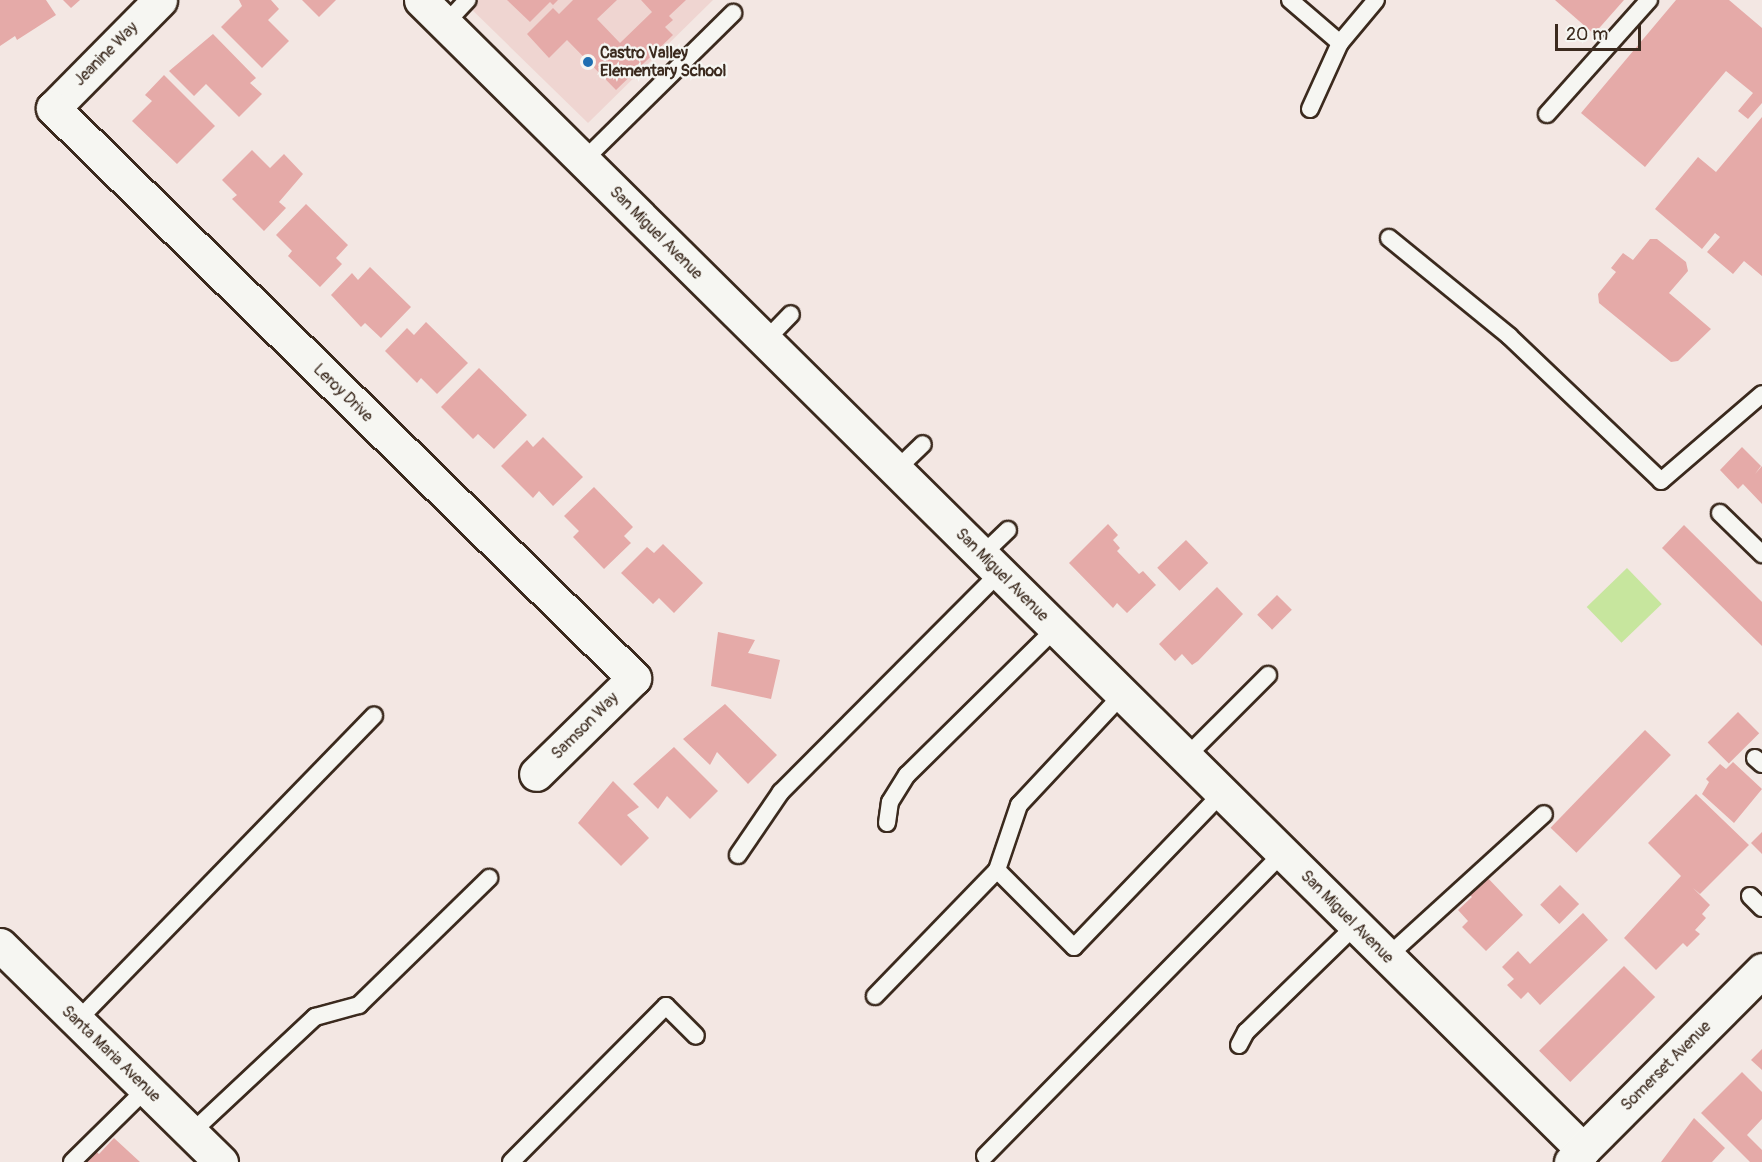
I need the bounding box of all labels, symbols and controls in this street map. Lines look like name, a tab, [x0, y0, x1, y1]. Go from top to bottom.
scale bar	[1558, 12, 1644, 50]
street label: Jeanine Way	[70, 18, 142, 90]
text: 20 m	[1566, 23, 1608, 46]
place label: Castro Valley Elementary School	[600, 43, 726, 81]
marker: Castro Valley Elementary School	[581, 55, 595, 69]
street label: San Miguel Avenue	[606, 183, 706, 283]
street label: Leroy Drive	[309, 360, 377, 426]
street label: San Miguel Avenue	[952, 525, 1052, 625]
street label: Samson Way	[548, 689, 622, 763]
street label: San Miguel Avenue	[1297, 867, 1397, 967]
street label: Santa Maria Avenue	[58, 1002, 164, 1106]
street label: Somerset Avenue	[1617, 1017, 1715, 1115]

